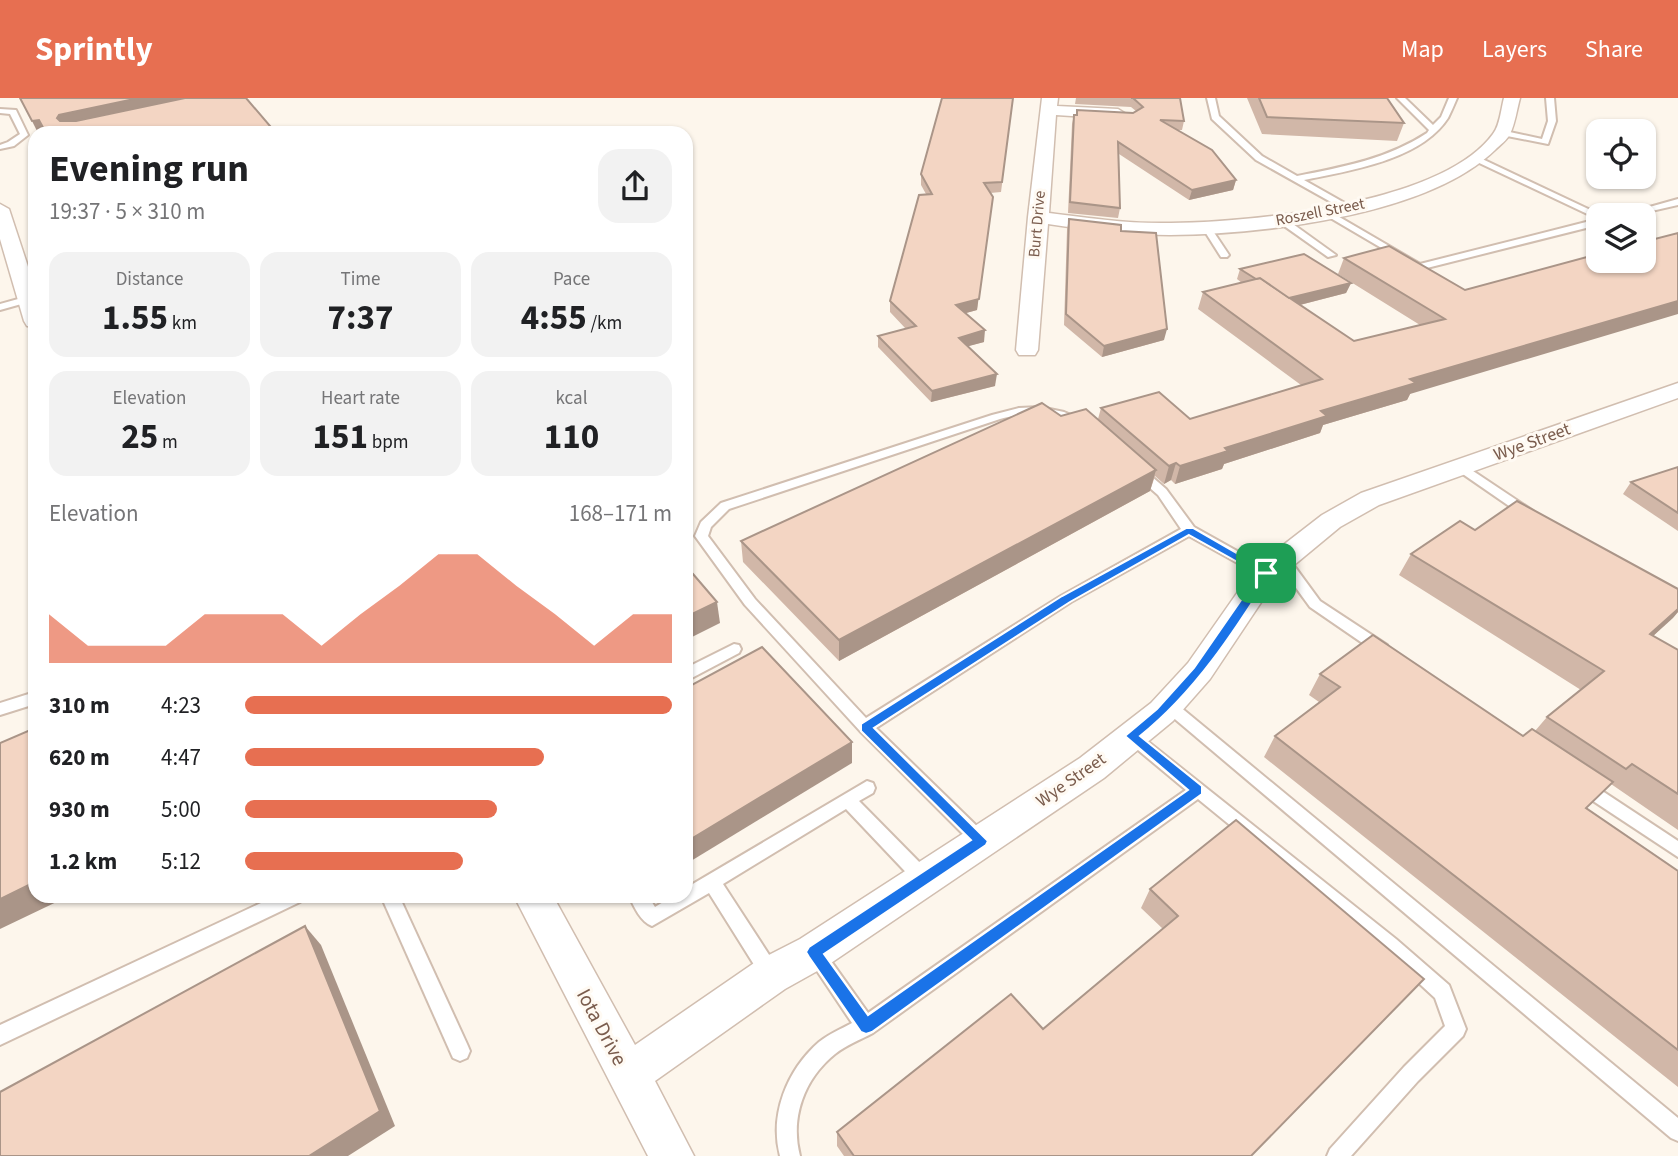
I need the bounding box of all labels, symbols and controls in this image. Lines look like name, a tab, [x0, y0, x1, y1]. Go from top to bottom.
text: Sprintly	[35, 26, 153, 73]
text: Map	[1401, 32, 1444, 67]
text: Layers	[1482, 32, 1547, 67]
text: Share	[1585, 32, 1643, 67]
map controls	[1586, 119, 1656, 273]
button: locate	[1586, 119, 1656, 189]
text: Evening run	[49, 142, 249, 196]
button: share	[598, 149, 672, 223]
street label: Burt Drive	[1023, 190, 1051, 258]
street label: Roszell Street	[1274, 192, 1367, 231]
text: 19:37 · 5 × 310 m	[49, 195, 205, 228]
button: layers	[1586, 203, 1656, 273]
text: Distance	[116, 266, 183, 293]
text: Time	[340, 266, 381, 293]
text: Pace	[553, 266, 590, 293]
text: 1.55	[102, 293, 168, 343]
text: 7:37	[328, 293, 393, 343]
text: 4:55	[521, 293, 587, 343]
text: km	[168, 310, 197, 337]
text: /km	[587, 310, 622, 337]
text: Elevation	[113, 385, 186, 412]
text: Heart rate	[321, 385, 400, 412]
text: kcal	[556, 385, 587, 412]
text: 25	[121, 412, 158, 462]
text: 151	[312, 412, 368, 462]
text: 110	[544, 412, 599, 462]
street label: Wye Street	[1490, 417, 1574, 467]
text: m	[158, 429, 178, 456]
text: bpm	[368, 429, 409, 456]
text: Elevation	[49, 497, 139, 530]
text: 168–171 m	[569, 497, 672, 530]
pin	[1236, 543, 1296, 603]
icon: arrive	[1247, 554, 1285, 592]
text: 310 m	[49, 689, 110, 722]
text: 4:23	[161, 689, 201, 722]
text: 620 m	[49, 741, 110, 774]
text: 4:47	[161, 741, 201, 774]
street label: Wye Street	[1031, 747, 1111, 813]
text: 930 m	[49, 793, 110, 826]
text: 5:00	[161, 793, 201, 826]
text: 1.2 km	[49, 845, 117, 878]
text: 5:12	[161, 845, 201, 878]
street label: Iota Drive	[569, 983, 635, 1071]

